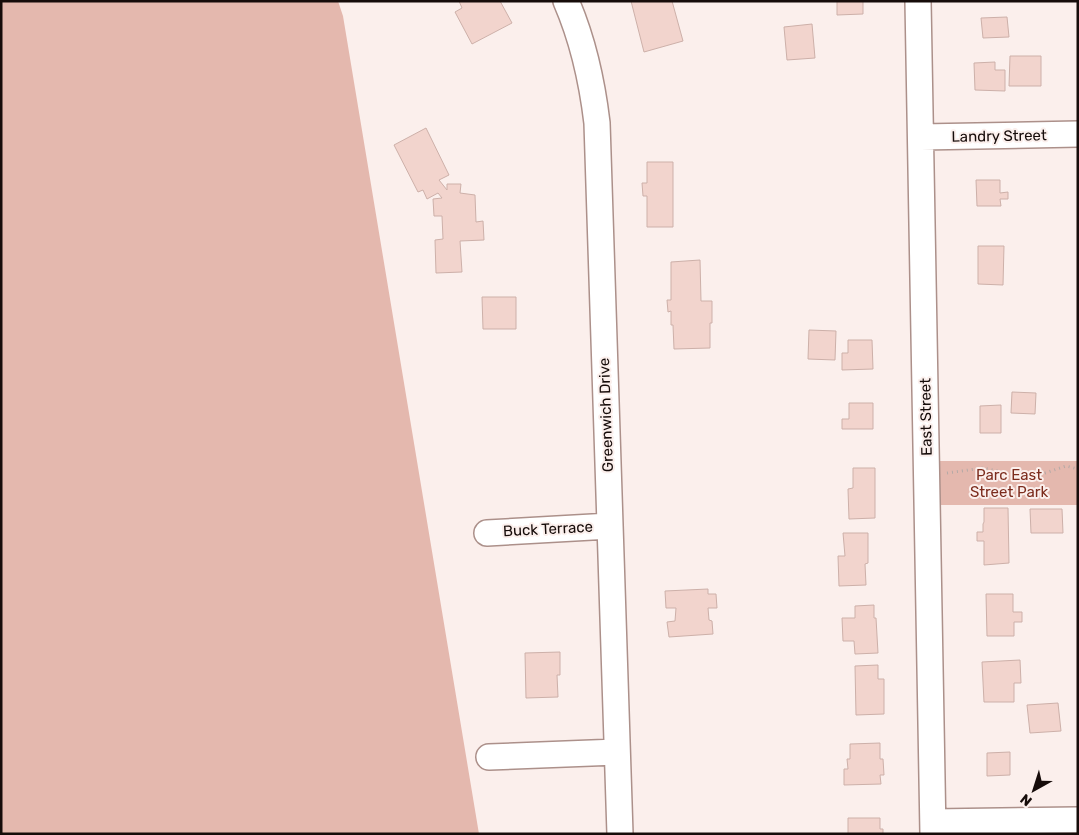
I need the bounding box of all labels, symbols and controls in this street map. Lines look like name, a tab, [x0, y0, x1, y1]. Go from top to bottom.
street label: Landry Street	[951, 126, 1047, 146]
street label: Greenwich Drive	[595, 358, 617, 472]
street label: East Street	[916, 378, 936, 456]
park label: Parc East Street Park	[970, 466, 1048, 501]
street label: Buck Terrace	[503, 518, 593, 540]
north arrow	[1009, 765, 1059, 815]
text: N	[1017, 790, 1035, 809]

